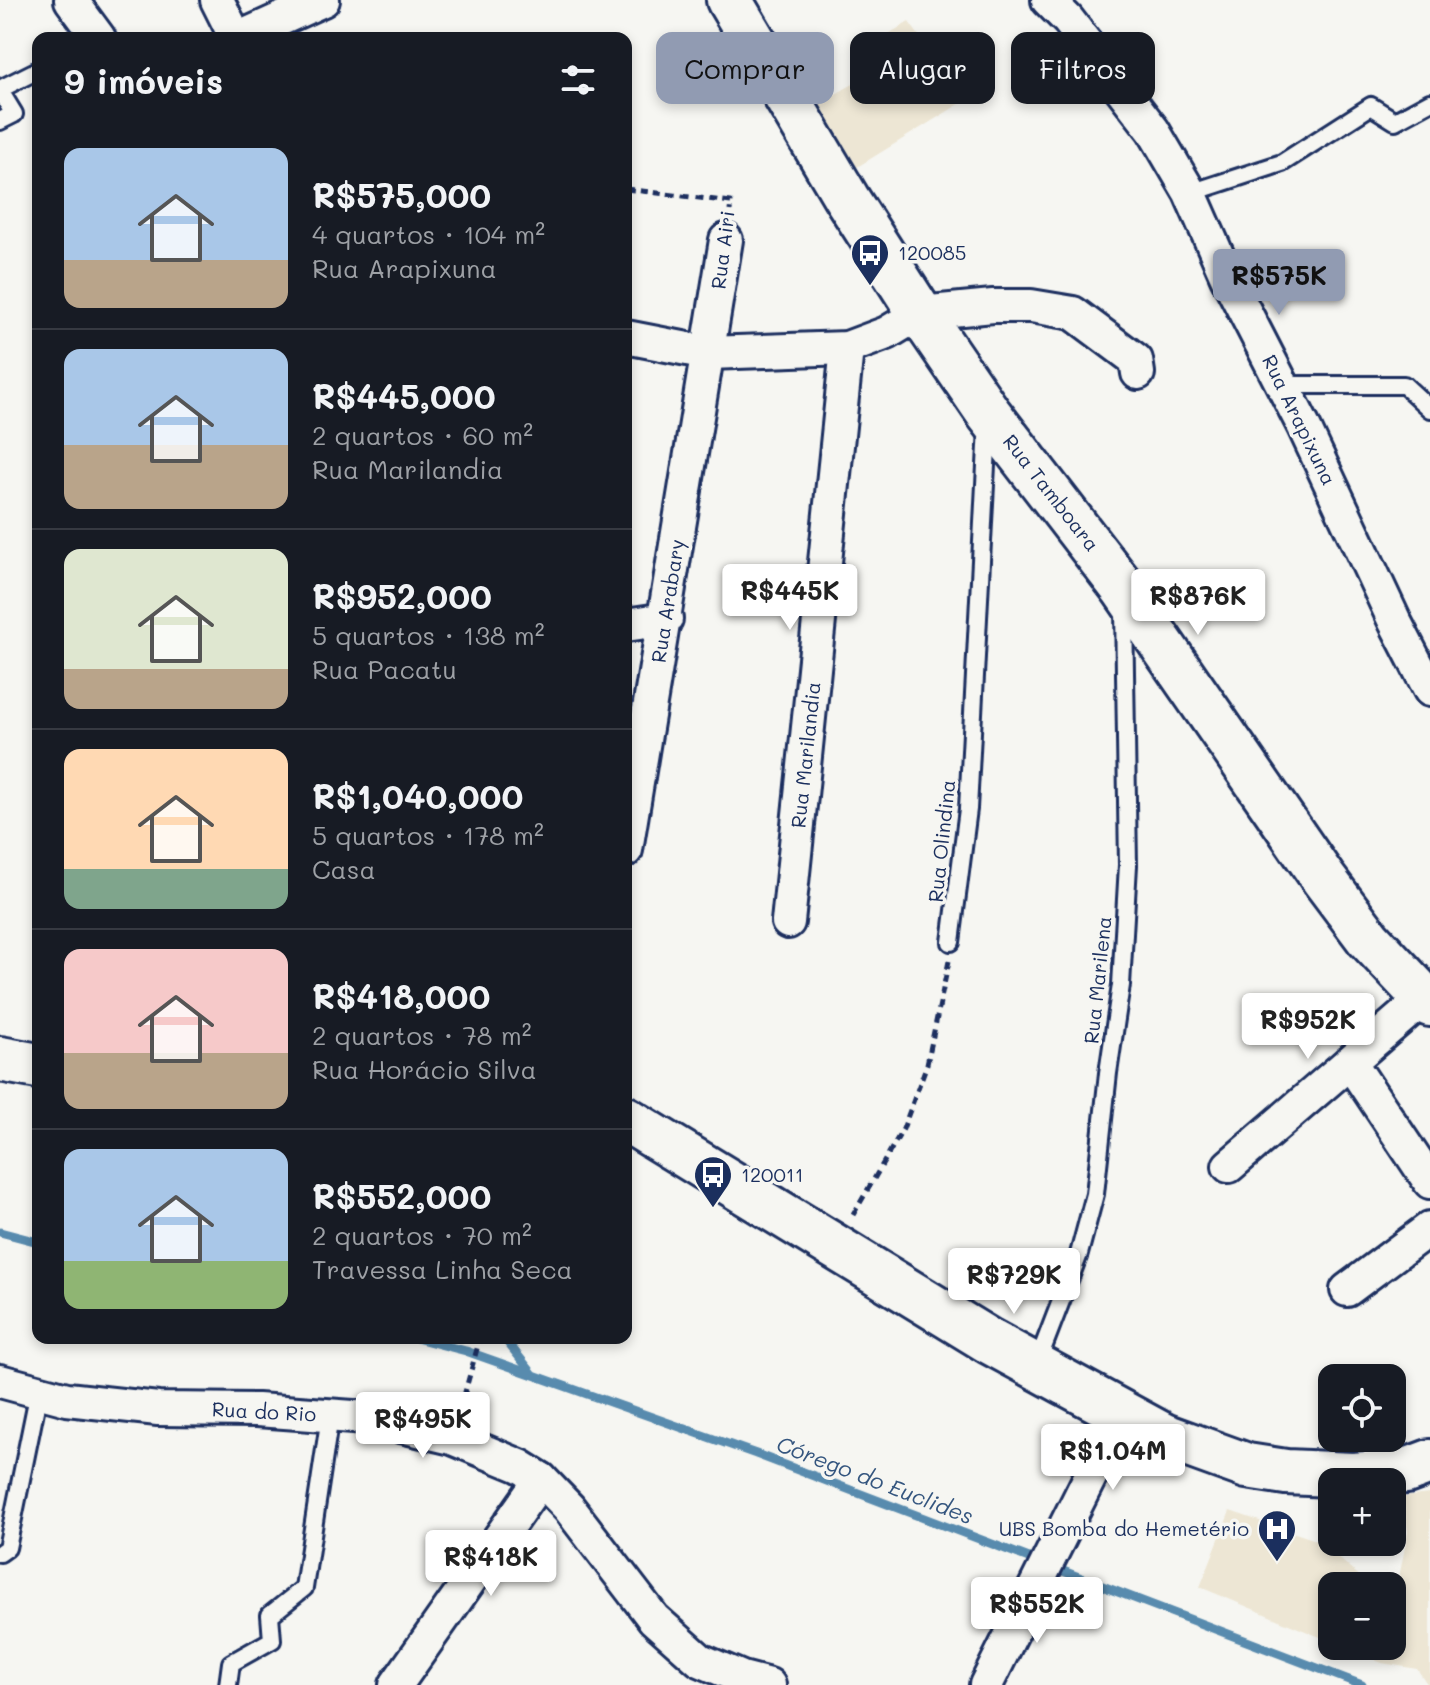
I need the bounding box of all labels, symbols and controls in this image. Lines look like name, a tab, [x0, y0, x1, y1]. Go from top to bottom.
chip: Comprar	[656, 32, 834, 104]
chip: Alugar	[850, 32, 995, 104]
chip: Filtros	[1011, 32, 1155, 104]
text: 9 imóveis	[64, 58, 223, 103]
icon: filters	[556, 58, 600, 102]
text: R$575,000	[312, 172, 491, 217]
icon: home	[128, 180, 224, 276]
street label: Rua Airi	[704, 209, 740, 291]
text: 4 quartos · 104 m²	[312, 217, 545, 251]
bus stop icon: 120085	[849, 232, 891, 287]
place label: 120085	[898, 239, 967, 265]
pin: R$575K	[1214, 249, 1344, 317]
text: Rua Arapixuna	[312, 251, 497, 285]
text: R$575K	[1231, 258, 1327, 292]
street label: Rua Arapixuna	[1257, 350, 1343, 489]
text: R$445,000	[312, 373, 496, 418]
icon: home	[128, 381, 224, 477]
text: 2 quartos · 60 m²	[312, 418, 533, 452]
street label: Rua Tamboara	[998, 429, 1106, 556]
text: Rua Marilandia	[312, 452, 503, 486]
street label: Rua Arabary	[644, 537, 690, 664]
pin: R$445K	[725, 564, 855, 632]
pin: R$876K	[1133, 569, 1263, 637]
text: R$952,000	[312, 573, 492, 618]
text: R$445K	[740, 573, 840, 607]
text: R$876K	[1149, 578, 1247, 612]
icon: home	[128, 581, 224, 677]
text: 5 quartos · 138 m²	[312, 618, 545, 652]
text: Rua Pacatu	[312, 652, 457, 686]
street label: Rua Marilandia	[784, 680, 826, 829]
text: R$1,040,000	[312, 773, 523, 818]
street label: Rua Olindina	[922, 778, 960, 903]
icon: home	[128, 781, 224, 877]
text: 5 quartos · 178 m²	[312, 818, 544, 852]
text: Casa	[312, 852, 376, 886]
street label: Rua Marilena	[1077, 915, 1117, 1045]
text: R$418,000	[312, 973, 490, 1018]
icon: home	[128, 981, 224, 1077]
pin: R$952K	[1243, 993, 1373, 1061]
text: R$952K	[1260, 1002, 1356, 1036]
text: 2 quartos · 78 m²	[312, 1018, 531, 1052]
text: Rua Horácio Silva	[312, 1052, 537, 1086]
bus stop icon: 120011	[692, 1154, 734, 1209]
place label: 120011	[741, 1161, 804, 1187]
text: R$552,000	[312, 1173, 491, 1218]
icon: home	[128, 1181, 224, 1277]
text: 2 quartos · 70 m²	[312, 1218, 532, 1252]
pin: R$729K	[949, 1248, 1079, 1316]
text: Travessa Linha Seca	[312, 1252, 573, 1286]
text: R$729K	[966, 1257, 1062, 1291]
map controls	[1318, 1364, 1406, 1660]
button: locate	[1318, 1364, 1406, 1452]
pin: R$495K	[358, 1392, 488, 1460]
street label: Rua do Rio	[211, 1395, 317, 1427]
text: R$495K	[374, 1401, 472, 1435]
pin: R$1.04M	[1039, 1424, 1187, 1492]
water label: Córego do Euclides	[773, 1429, 978, 1530]
text: R$1.04M	[1059, 1433, 1167, 1467]
button: +	[1318, 1468, 1406, 1556]
hospital icon: UBS Bomba do Hemetério	[1256, 1508, 1298, 1563]
place label: UBS Bomba do Hemetério	[999, 1515, 1249, 1541]
pin: R$418K	[426, 1530, 556, 1598]
text: R$418K	[443, 1539, 539, 1573]
button: −	[1318, 1572, 1406, 1660]
pin: R$552K	[972, 1577, 1102, 1645]
text: R$552K	[989, 1586, 1085, 1620]

